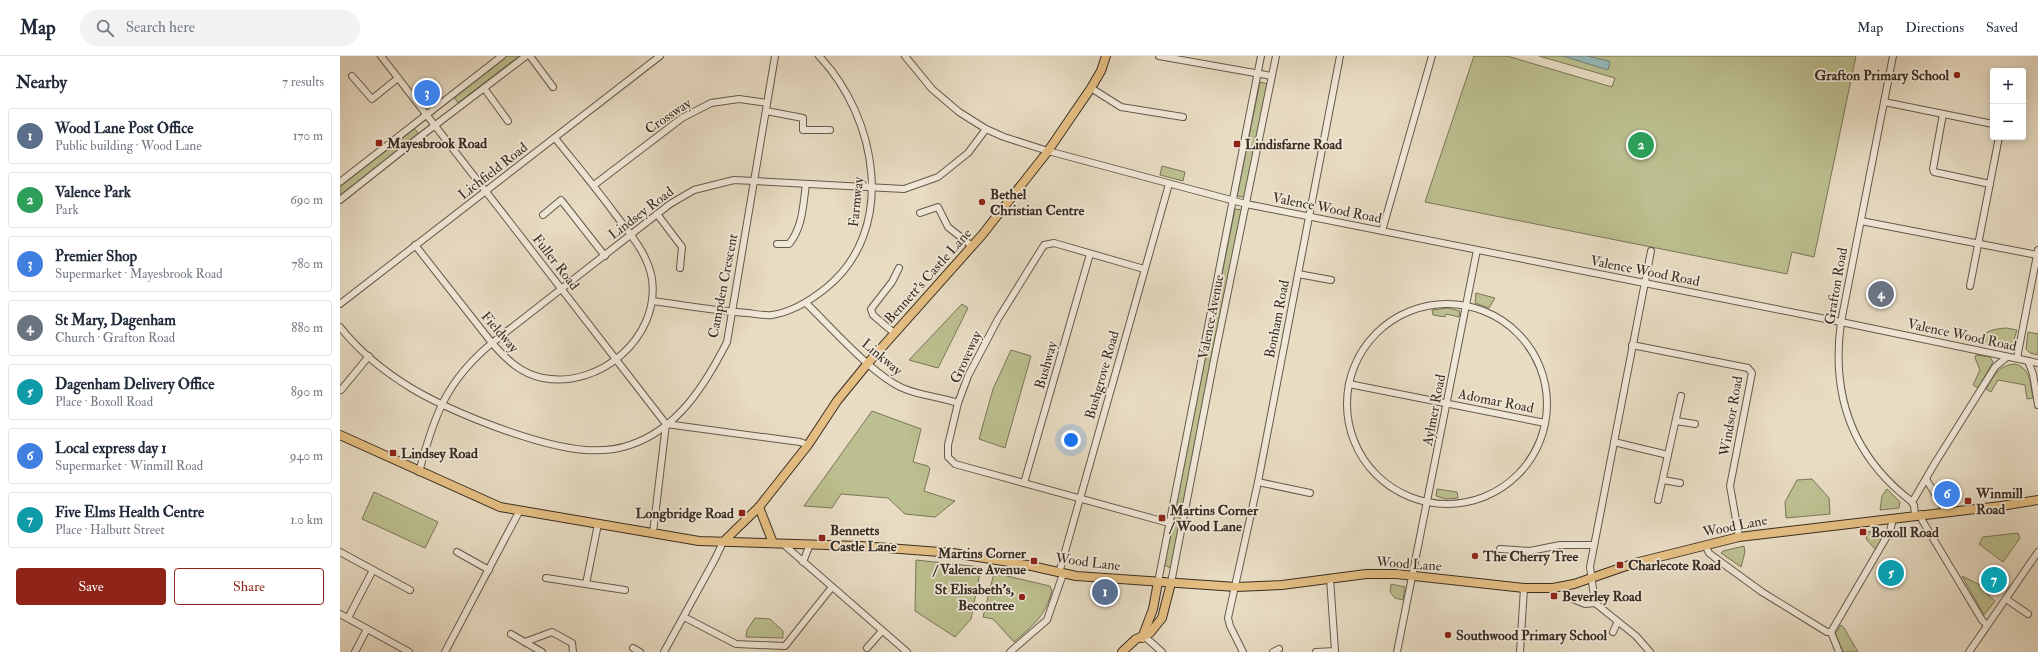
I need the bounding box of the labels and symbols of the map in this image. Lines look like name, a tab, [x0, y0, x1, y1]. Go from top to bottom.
place label: Grafton Primary School	[1815, 67, 1949, 85]
marker: Grafton Primary School	[1952, 70, 1962, 80]
pin: 3	[414, 78, 440, 108]
street label: Crossway	[642, 94, 696, 138]
pin: 2	[1628, 130, 1654, 160]
place label: Mayesbrook Road	[386, 135, 487, 153]
place label: Lindisfarne Road	[1245, 136, 1342, 153]
marker: Mayesbrook Road	[374, 138, 384, 148]
street label: Lichfield Road	[455, 139, 531, 203]
marker: Lindisfarne Road	[1232, 139, 1242, 149]
street label: Farmway	[845, 175, 868, 228]
street label: Lindsey Road	[605, 183, 678, 244]
place label: Bethel Christian Centre	[990, 186, 1084, 219]
street label: Valence Wood Road	[1271, 189, 1383, 227]
marker: Bethel Christian Centre	[977, 197, 987, 207]
street label: Bennett's Castle Lane	[881, 225, 975, 327]
street label: Fuller Road	[529, 231, 583, 293]
street label: Campden Crescent	[705, 232, 743, 340]
street label: Grafton Road	[1821, 246, 1851, 326]
street label: Valence Wood Road	[1589, 252, 1701, 290]
street label: Valence Avenue	[1194, 273, 1228, 361]
street label: Bonham Road	[1261, 278, 1293, 360]
pin: 4	[1868, 279, 1894, 309]
street label: Fieldway	[477, 308, 523, 357]
street label: Valence Wood Road	[1906, 315, 2018, 355]
street label: Groveway	[947, 327, 987, 386]
street label: Bushgrove Road	[1081, 329, 1123, 421]
street label: Linkway	[857, 335, 907, 380]
street label: Bushway	[1031, 338, 1062, 391]
street label: Aylmer Road	[1419, 373, 1450, 448]
street label: Windsor Road	[1715, 375, 1746, 458]
street label: Adomar Road	[1456, 385, 1535, 417]
your location	[1061, 430, 1081, 450]
place label: Lindsey Road	[401, 445, 478, 463]
marker: Lindsey Road	[388, 448, 398, 458]
pin: 6	[1934, 479, 1960, 509]
place label: Winmill Road	[1975, 485, 2023, 518]
marker: Winmill Road	[1963, 496, 1973, 506]
place label: Martins Corner / Wood Lane	[1168, 502, 1259, 535]
place label: Longbridge Road	[635, 505, 734, 523]
marker: Longbridge Road	[737, 508, 747, 518]
street label: Wood Lane	[1700, 511, 1769, 541]
marker: Martins Corner / Wood Lane	[1157, 513, 1167, 523]
place label: Bennetts Castle Lane	[830, 522, 897, 555]
place label: Boxoll Road	[1871, 524, 1939, 541]
marker: Boxoll Road	[1858, 527, 1868, 537]
marker: Bennetts Castle Lane	[817, 533, 827, 543]
place label: Martins Corner / Valence Avenue	[931, 545, 1027, 578]
place label: The Cherry Tree	[1482, 548, 1578, 566]
street label: Wood Lane	[1054, 549, 1122, 574]
marker: The Cherry Tree	[1470, 551, 1480, 561]
street label: Wood Lane	[1375, 553, 1442, 575]
marker: Martins Corner / Valence Avenue	[1029, 556, 1039, 566]
place label: Charlecote Road	[1628, 557, 1721, 574]
pin: 5	[1878, 558, 1904, 588]
marker: Charlecote Road	[1615, 560, 1625, 570]
pin: 7	[1981, 565, 2007, 595]
pin: 1	[1092, 577, 1118, 607]
place label: St Elisabeth's, Becontree	[935, 581, 1015, 614]
place label: Beverley Road	[1562, 588, 1642, 606]
marker: Beverley Road	[1549, 591, 1559, 601]
marker: St Elisabeth's, Becontree	[1017, 592, 1027, 602]
place label: Southwood Primary School	[1456, 627, 1607, 645]
marker: Southwood Primary School	[1443, 630, 1453, 640]

